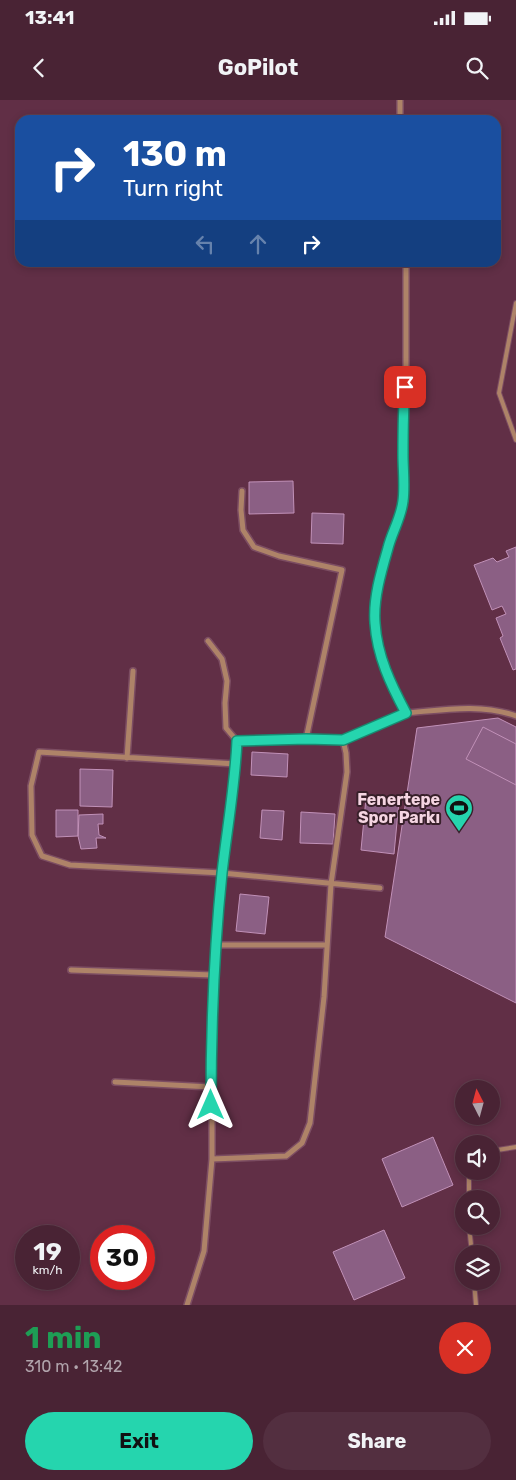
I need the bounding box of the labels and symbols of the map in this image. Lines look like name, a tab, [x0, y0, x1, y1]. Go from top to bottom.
pin	[384, 366, 426, 408]
place label: Fenertepe Spor Parkı	[357, 790, 440, 827]
sports icon: Fenertepe Spor Parkı	[444, 793, 474, 832]
position arrow	[184, 1078, 236, 1130]
north arrow	[455, 1080, 500, 1125]
speed limit sign: 30	[90, 1225, 155, 1290]

